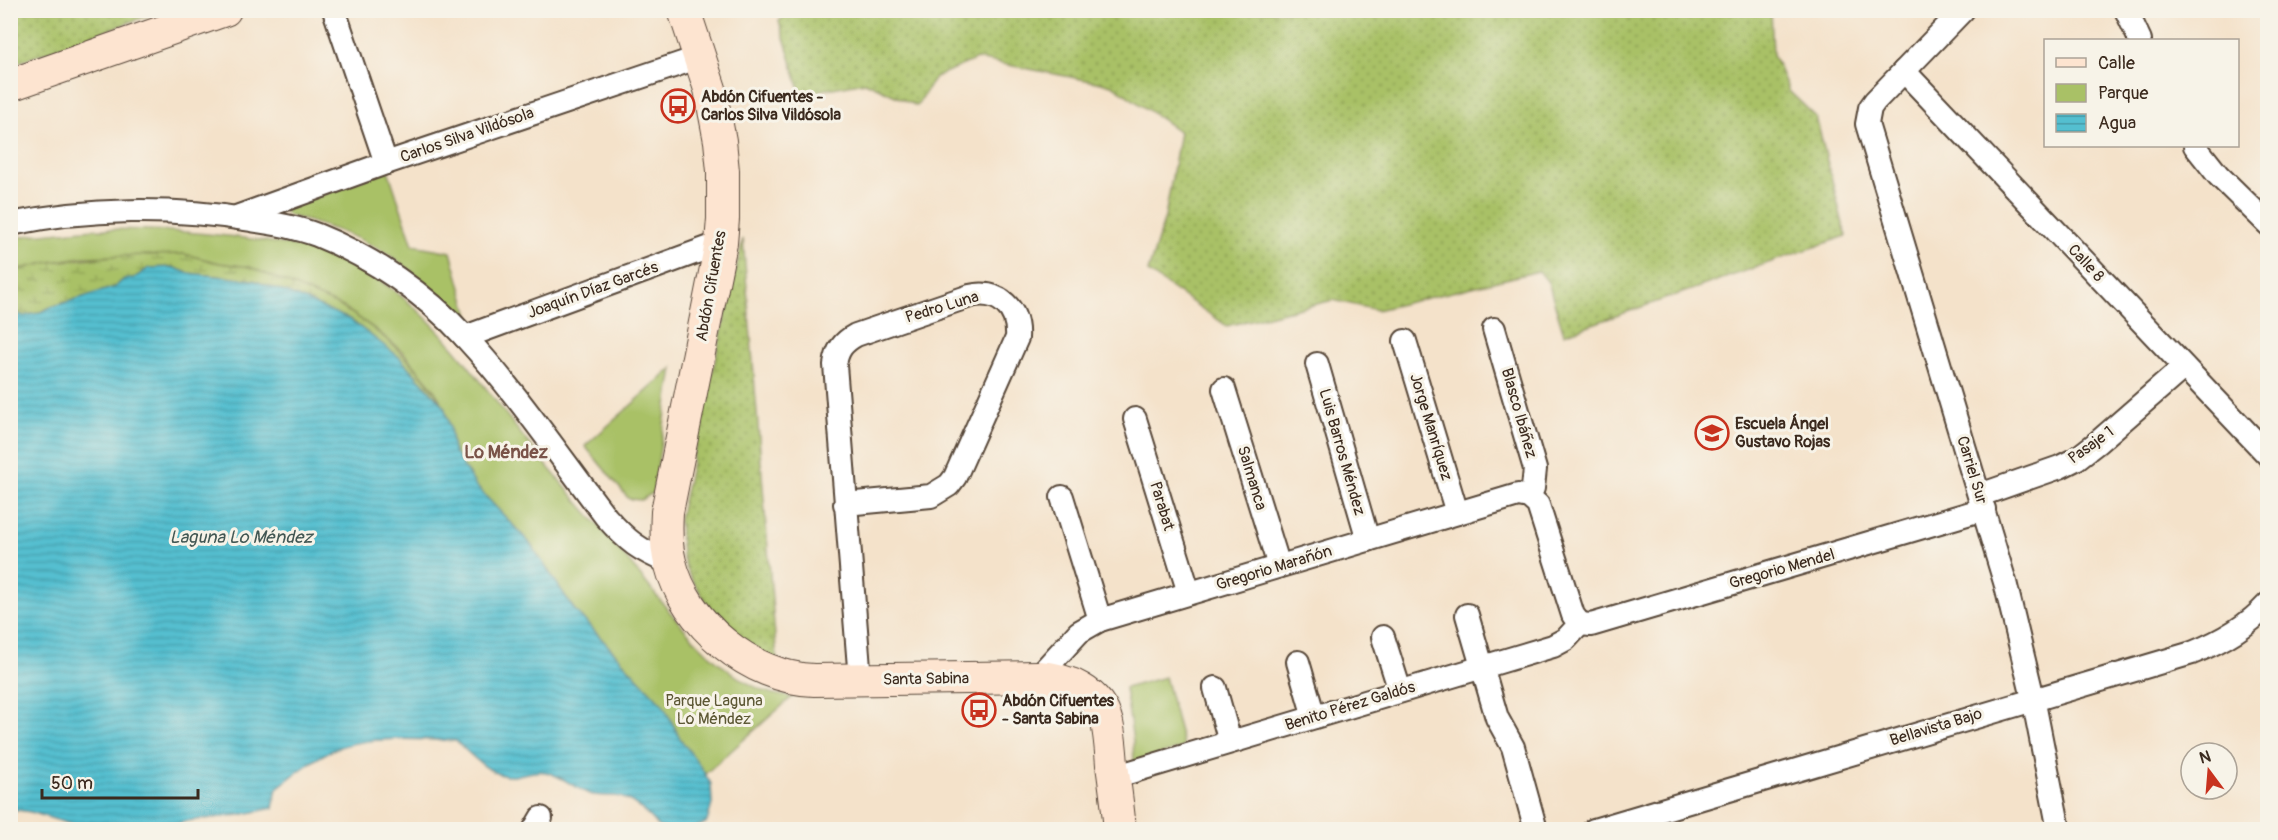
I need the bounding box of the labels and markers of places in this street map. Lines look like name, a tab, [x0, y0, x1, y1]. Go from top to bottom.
place label: Abdón Cifuentes - Carlos Silva Vildósola	[701, 87, 842, 125]
bus stop icon: Abdón Cifuentes - Carlos Silva Vildósola	[660, 88, 696, 124]
place label: Escuela Ángel Gustavo Rojas	[1735, 413, 1831, 452]
school or university icon: Escuela Ángel Gustavo Rojas	[1694, 415, 1730, 451]
place label: Abdón Cifuentes - Santa Sabina	[1002, 691, 1115, 729]
bus stop icon: Abdón Cifuentes - Santa Sabina	[961, 692, 997, 728]

